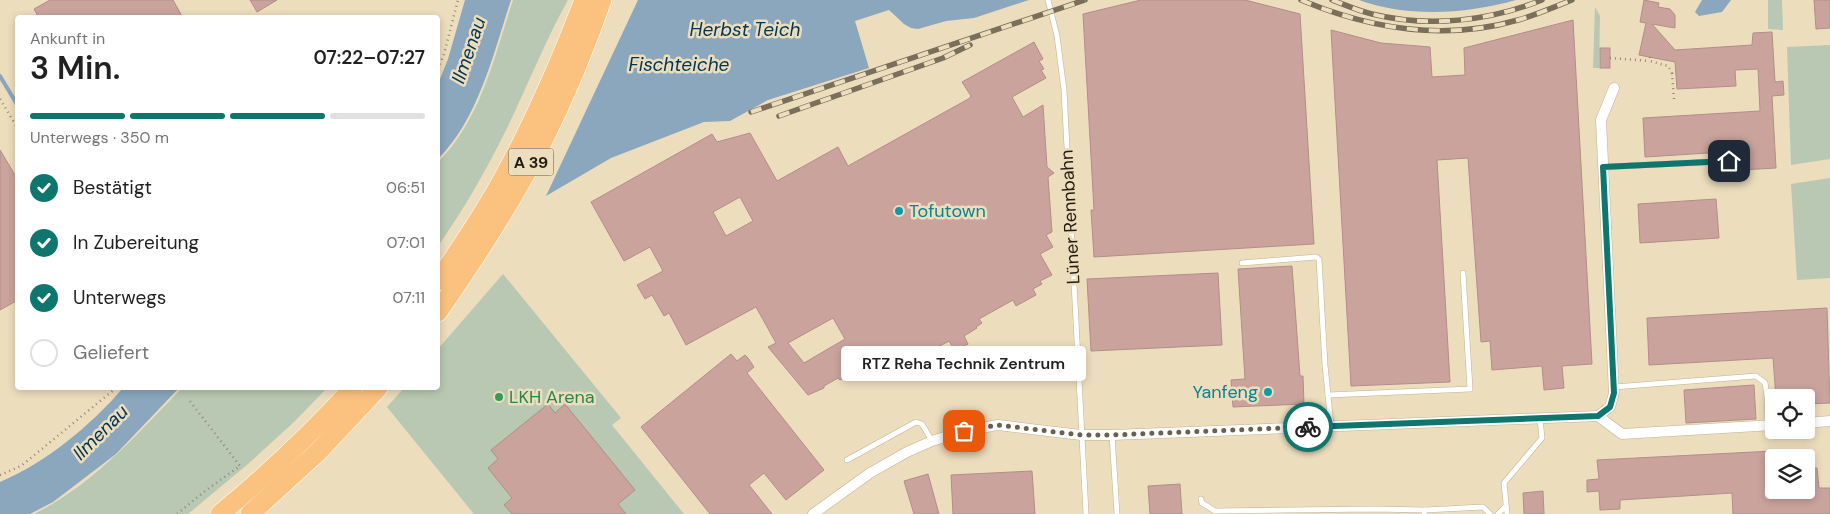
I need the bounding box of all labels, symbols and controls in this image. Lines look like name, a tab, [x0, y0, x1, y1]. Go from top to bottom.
water label: Ilmenau	[445, 14, 491, 87]
water label: Herbst Teich	[689, 17, 801, 42]
text: Ankunft in	[30, 28, 105, 49]
text: 07:22–07:27	[313, 45, 425, 70]
text: 3 Min.	[30, 47, 120, 89]
water label: Fischteiche	[629, 52, 730, 77]
text: Unterwegs · 350 m	[30, 127, 169, 148]
pin	[1708, 140, 1750, 182]
icon: home	[1715, 147, 1743, 175]
road number: A 39	[508, 148, 554, 176]
street label: Lüner Rennbahn	[1054, 149, 1086, 285]
icon: check	[30, 174, 58, 202]
text: Bestätigt	[73, 175, 152, 200]
text: 06:51	[386, 177, 425, 198]
place label: Tofutown	[909, 199, 986, 223]
marker: Tofutown	[893, 205, 905, 217]
icon: check	[30, 229, 58, 257]
text: In Zubereitung	[73, 230, 199, 255]
text: 07:01	[387, 232, 425, 253]
icon: check	[30, 284, 58, 312]
text: Unterwegs	[73, 285, 166, 310]
text: 07:11	[393, 287, 425, 308]
text: Geliefert	[73, 340, 149, 365]
callout: RTZ Reha Technik Zentrum	[842, 346, 1086, 381]
text: RTZ Reha Technik Zentrum	[862, 353, 1065, 374]
place label: Yanfeng	[1192, 380, 1258, 404]
place label: LKH Arena	[509, 385, 595, 409]
marker: Yanfeng	[1262, 386, 1274, 398]
map controls	[1765, 389, 1815, 499]
button: locate	[1765, 389, 1815, 439]
marker: LKH Arena	[493, 391, 505, 403]
water label: Ilmenau	[67, 399, 134, 465]
courier	[1283, 402, 1333, 452]
pin	[943, 410, 985, 452]
icon: bike	[1294, 413, 1322, 441]
icon: bag	[950, 417, 978, 445]
button: layers	[1765, 449, 1815, 499]

